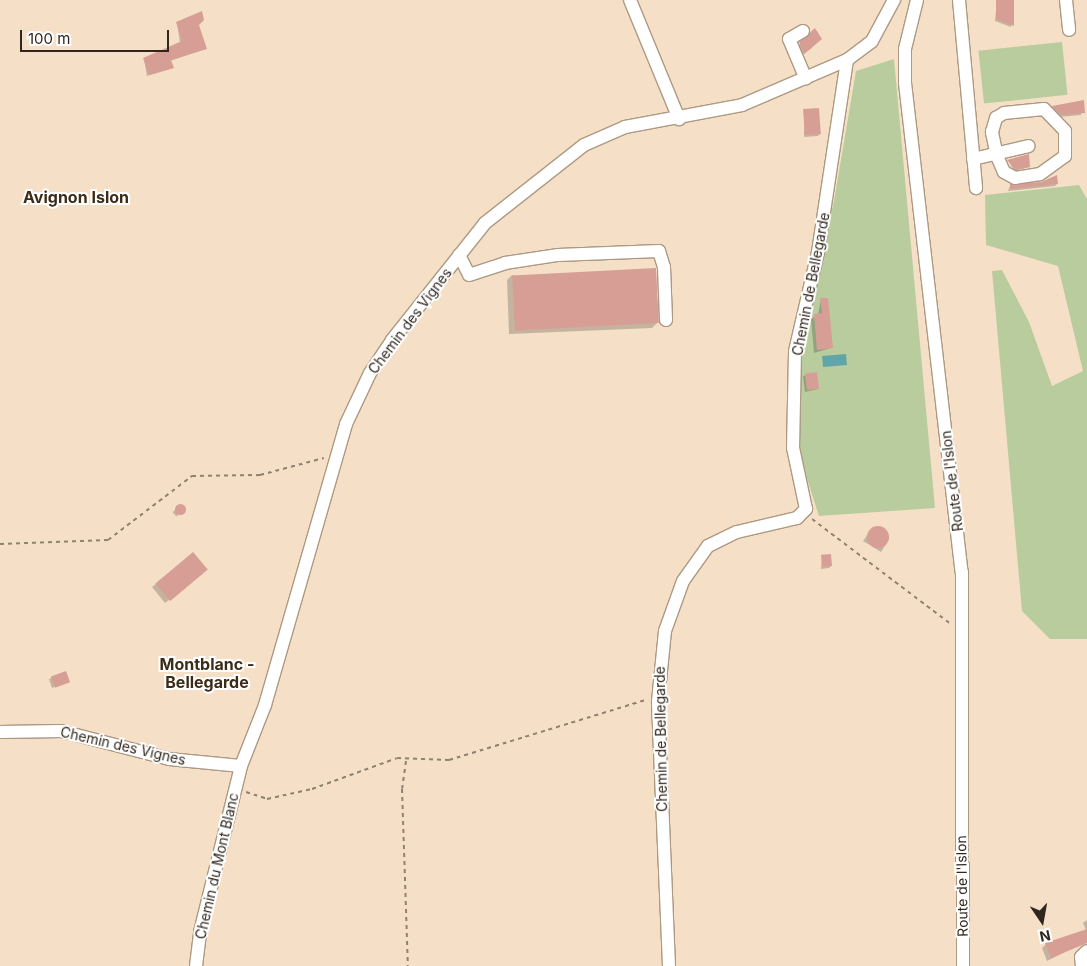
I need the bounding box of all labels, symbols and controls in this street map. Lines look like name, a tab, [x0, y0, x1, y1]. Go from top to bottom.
scale bar	[22, 20, 171, 52]
text: 100 m	[28, 29, 70, 48]
district label: Avignon Islon	[23, 187, 129, 207]
street label: Chemin de Bellegarde	[789, 211, 833, 357]
street label: Chemin des Vignes	[365, 265, 455, 377]
street label: Route de l'Islon	[937, 430, 967, 532]
district label: Montblanc - Bellegarde	[160, 654, 254, 692]
street label: Chemin de Bellegarde	[651, 666, 671, 812]
street label: Chemin des Vignes	[59, 723, 187, 769]
street label: Chemin du Mont Blanc	[192, 791, 242, 941]
street label: Route de l'Islon	[953, 835, 971, 937]
north arrow	[1017, 896, 1067, 946]
text: N	[1038, 927, 1052, 946]

